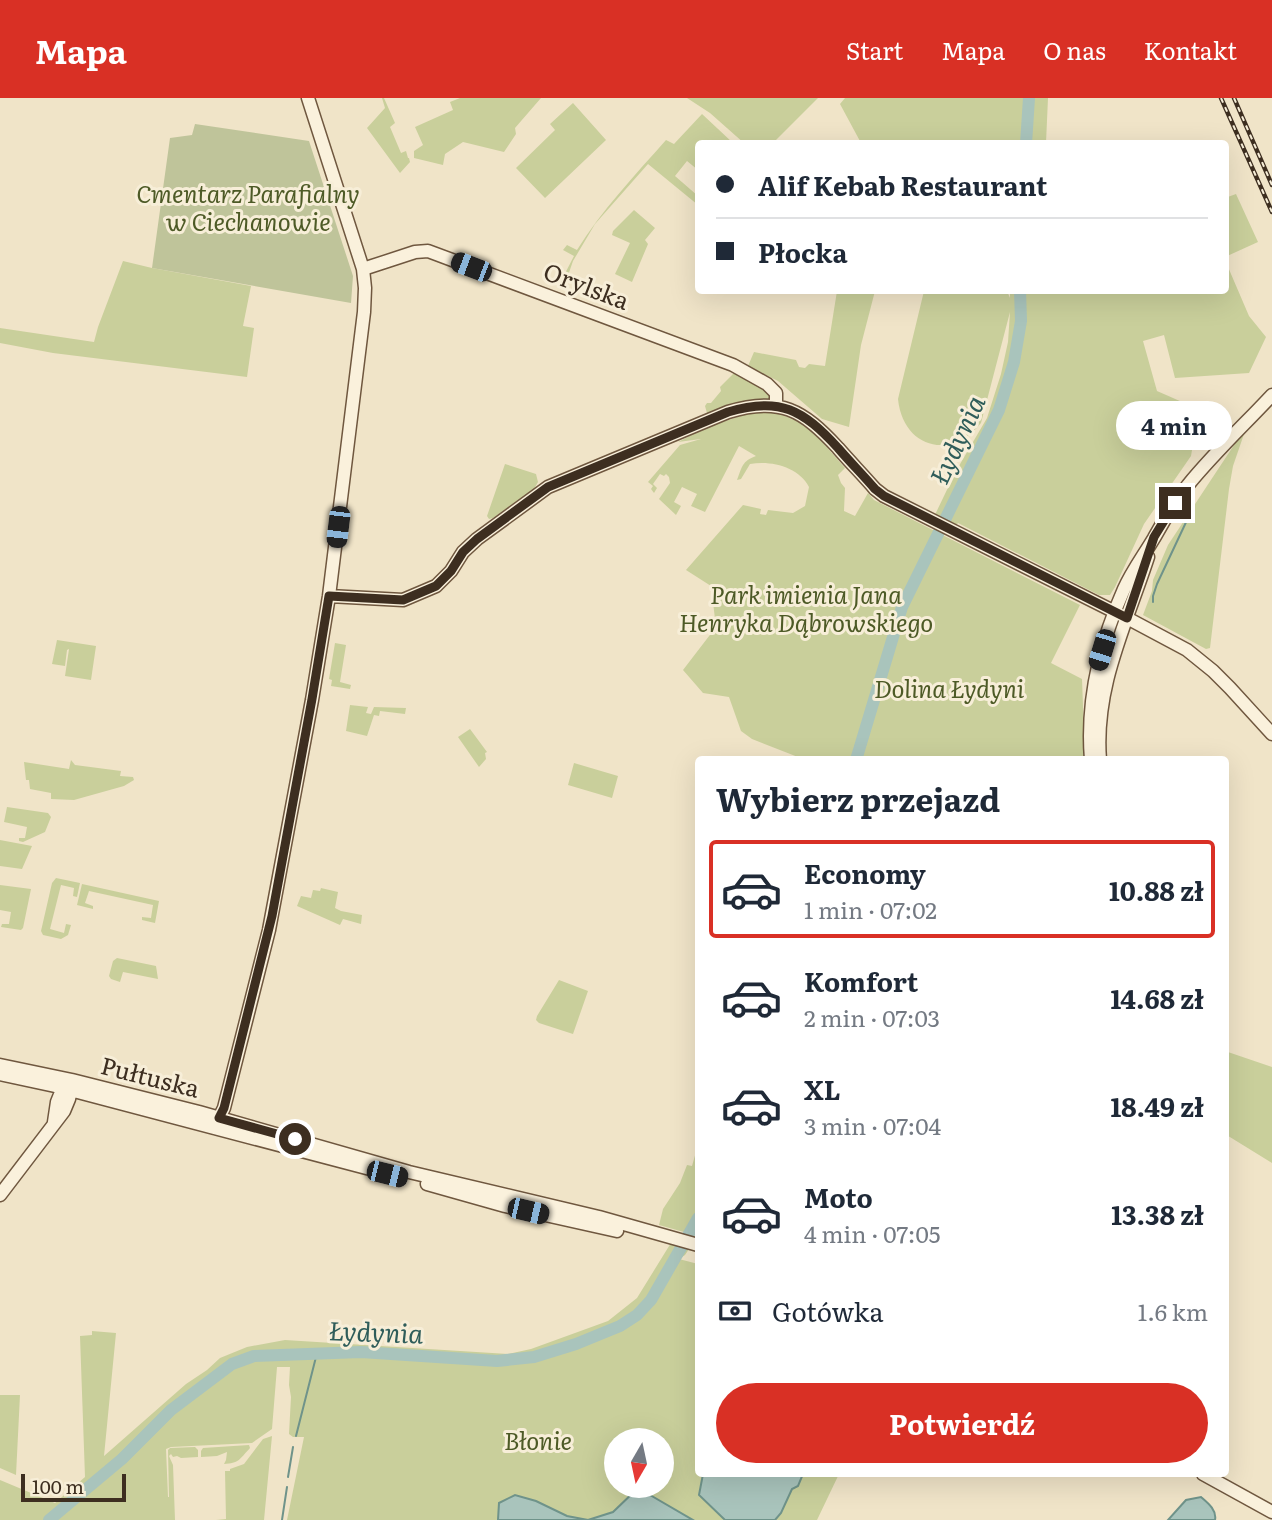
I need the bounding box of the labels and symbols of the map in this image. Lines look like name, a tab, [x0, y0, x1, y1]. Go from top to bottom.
park label: Cmentarz Parafialny w Ciechanowie	[136, 175, 360, 238]
car	[448, 250, 495, 284]
street label: Orylska	[539, 252, 635, 317]
water label: Łydynia	[918, 388, 993, 490]
callout: 4 min	[1117, 402, 1233, 450]
route end	[1159, 487, 1191, 519]
car	[326, 505, 351, 549]
park label: Park imienia Jana Henryka Dąbrowskiego	[679, 576, 933, 639]
car	[1086, 627, 1119, 673]
park label: Dolina Łydyni	[874, 670, 1024, 705]
street label: Pułtuska	[98, 1046, 204, 1105]
route start	[279, 1123, 311, 1155]
car	[365, 1159, 410, 1189]
car	[506, 1196, 551, 1226]
water label: Łydynia	[328, 1309, 424, 1352]
park label: Błonie	[504, 1422, 572, 1457]
north arrow	[604, 1428, 674, 1498]
scale bar	[21, 1471, 126, 1503]

